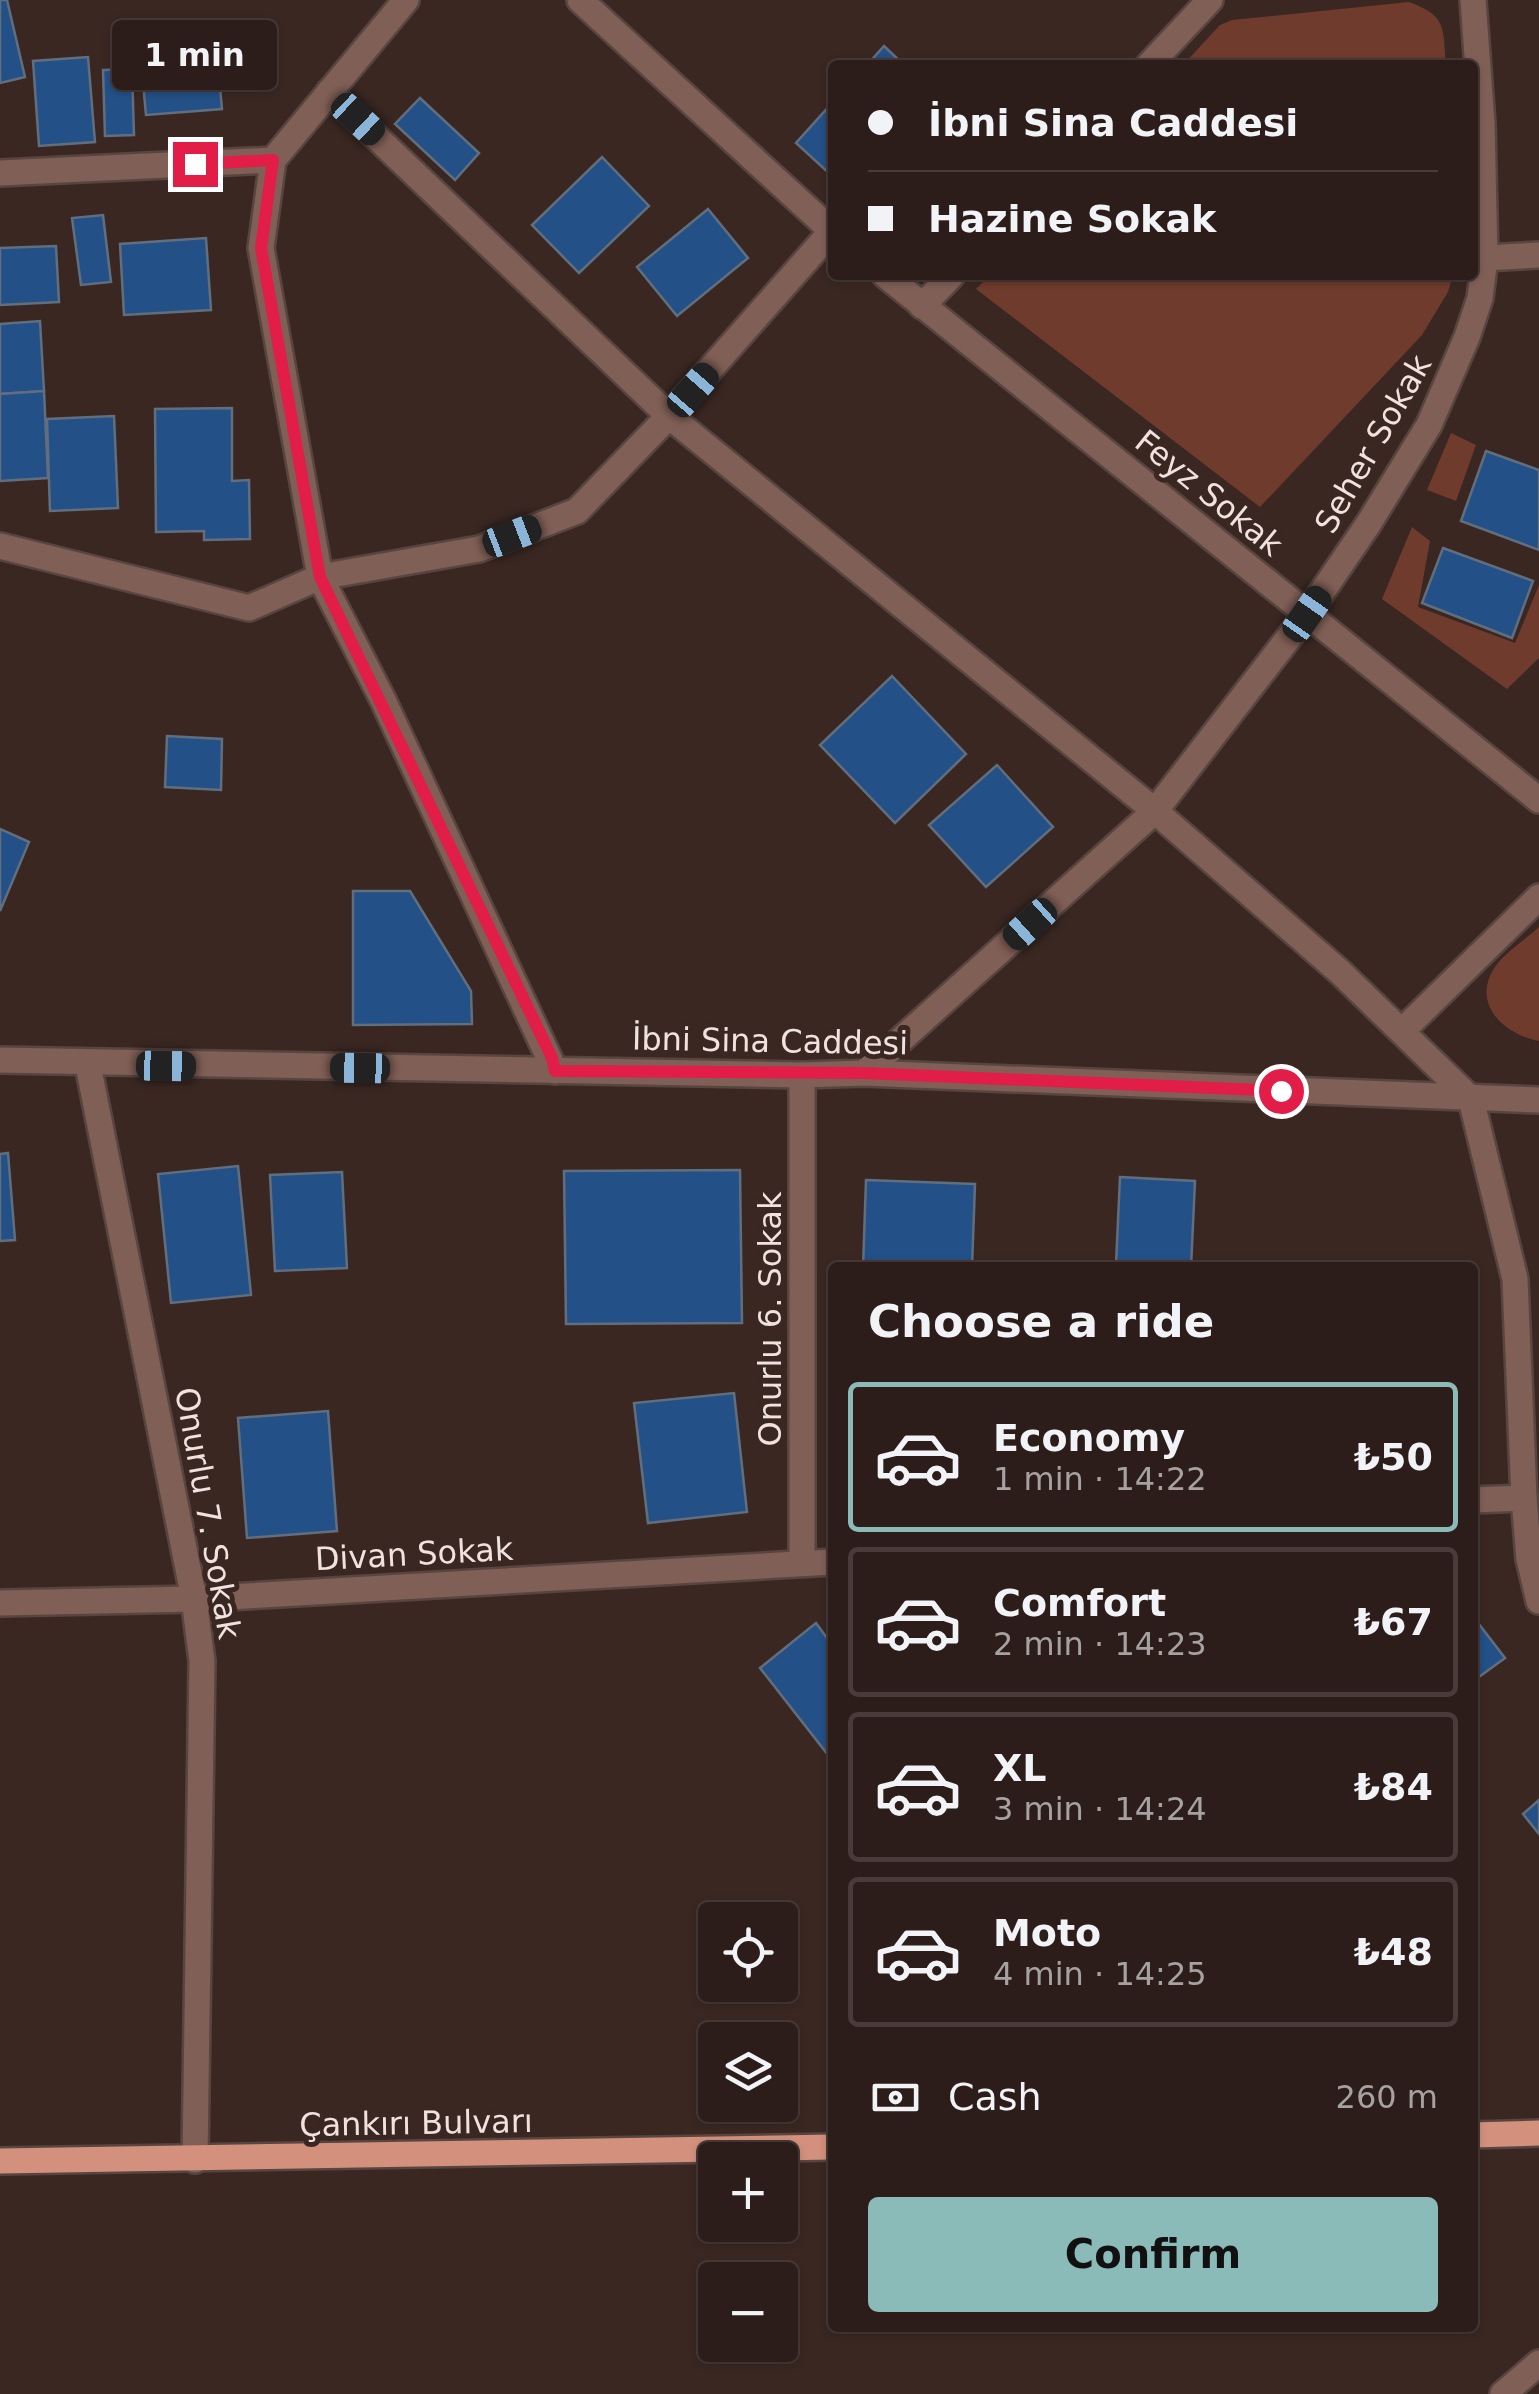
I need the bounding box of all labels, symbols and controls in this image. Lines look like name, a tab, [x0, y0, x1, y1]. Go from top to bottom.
callout: 1 min	[112, 19, 278, 89]
text: 1 min	[144, 36, 245, 74]
car	[326, 88, 390, 150]
text: İbni Sina Caddesi	[928, 101, 1298, 145]
route end	[173, 142, 218, 187]
text: Hazine Sokak	[928, 197, 1216, 241]
street label: Seher Sokak	[1307, 348, 1440, 540]
car	[662, 358, 724, 422]
street label: Feyz Sokak	[1128, 422, 1291, 564]
car	[479, 511, 545, 561]
car	[1278, 581, 1336, 647]
car	[998, 893, 1062, 955]
street label: İbni Sina Caddesi	[632, 1020, 908, 1062]
car	[136, 1050, 196, 1082]
car	[330, 1052, 390, 1084]
route start	[1259, 1069, 1304, 1114]
street label: Onurlu 6. Sokak	[751, 1191, 789, 1446]
text: Choose a ride	[868, 1295, 1214, 1348]
street label: Onurlu 7. Sokak	[167, 1384, 249, 1642]
icon: car	[873, 1412, 963, 1502]
text: Economy	[993, 1416, 1185, 1460]
text: ₺50	[1354, 1435, 1433, 1479]
text: 1 min · 14:22	[993, 1460, 1207, 1498]
street label: Divan Sokak	[314, 1530, 515, 1578]
icon: car	[873, 1577, 963, 1667]
text: Comfort	[993, 1581, 1166, 1625]
text: ₺67	[1354, 1600, 1433, 1644]
text: 2 min · 14:23	[993, 1625, 1207, 1663]
icon: car	[873, 1742, 963, 1832]
text: XL	[993, 1746, 1047, 1790]
text: ₺84	[1354, 1765, 1433, 1809]
text: 3 min · 14:24	[993, 1790, 1207, 1828]
map controls	[698, 1902, 798, 2362]
button: locate	[698, 1902, 798, 2002]
icon: car	[873, 1907, 963, 1997]
text: Moto	[993, 1911, 1101, 1955]
text: ₺48	[1354, 1930, 1433, 1974]
text: 4 min · 14:25	[993, 1955, 1207, 1993]
button: layers	[698, 2022, 798, 2122]
icon: cash	[868, 2070, 923, 2125]
text: Cash	[948, 2075, 1042, 2119]
text: 260 m	[1336, 2078, 1438, 2116]
street label: Çankırı Bulvarı	[299, 2102, 533, 2144]
button: +	[698, 2142, 798, 2242]
button: Confirm	[868, 2197, 1438, 2312]
button: −	[698, 2262, 798, 2362]

